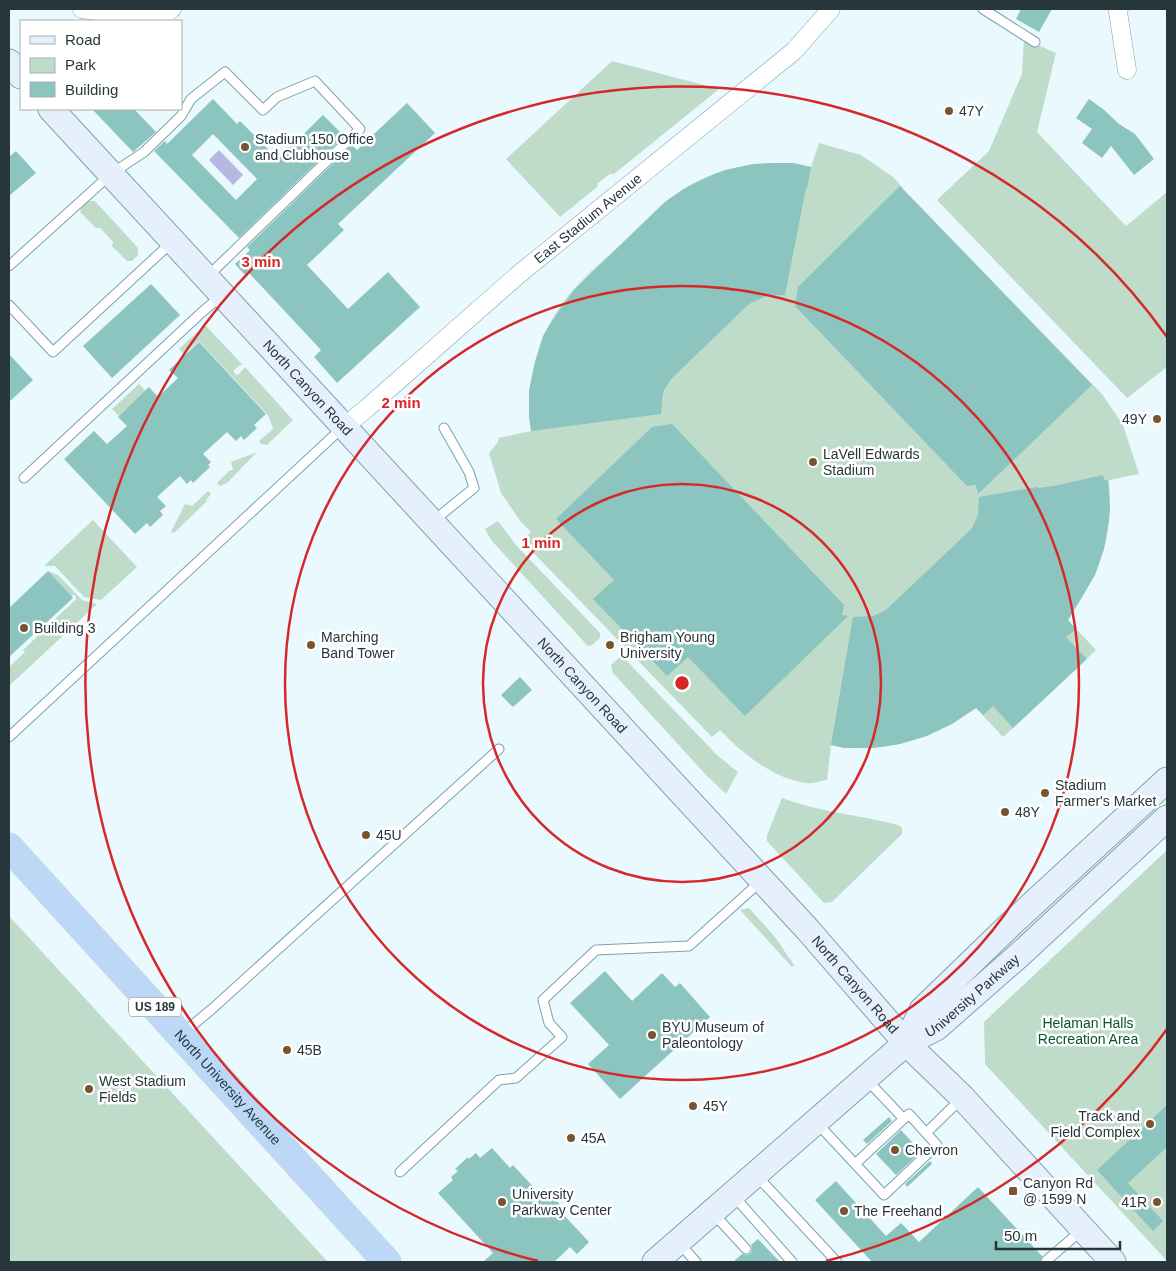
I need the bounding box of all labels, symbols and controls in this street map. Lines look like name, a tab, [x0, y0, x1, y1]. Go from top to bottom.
legend	[20, 20, 182, 110]
text: Road	[65, 31, 101, 48]
text: Park	[65, 56, 96, 73]
text: Building	[65, 81, 118, 98]
place label: 47Y	[959, 103, 985, 119]
marker: 47Y	[943, 105, 955, 117]
place label: Stadium 150 Office and Clubhouse	[255, 131, 374, 163]
marker: Stadium 150 Office and Clubhouse	[239, 141, 251, 153]
street label: East Stadium Avenue	[531, 170, 645, 267]
text: 3 min	[241, 253, 281, 270]
street label: North Canyon Road	[260, 337, 356, 439]
text: 2 min	[381, 394, 421, 411]
place label: 49Y	[1122, 411, 1148, 427]
marker: 49Y	[1151, 413, 1163, 425]
place label: LaVell Edwards Stadium	[823, 446, 920, 478]
marker: LaVell Edwards Stadium	[807, 456, 819, 468]
text: 1 min	[521, 534, 561, 551]
place label: Building 3	[34, 620, 96, 636]
marker: Building 3	[18, 622, 30, 634]
place label: Marching Band Tower	[321, 629, 395, 661]
place label: Brigham Young University	[620, 629, 715, 661]
street label: North Canyon Road	[535, 634, 630, 736]
marker: Marching Band Tower	[305, 639, 317, 651]
marker: Brigham Young University	[604, 639, 616, 651]
centre of rings	[673, 674, 691, 692]
place label: Stadium Farmer's Market	[1055, 777, 1157, 809]
marker: Stadium Farmer's Market	[1039, 787, 1051, 799]
place label: 48Y	[1015, 804, 1041, 820]
marker: 48Y	[999, 806, 1011, 818]
place label: 45U	[376, 827, 402, 843]
marker: 45U	[360, 829, 372, 841]
street label: North Canyon Road	[809, 933, 902, 1037]
street label: University Parkway	[922, 951, 1022, 1040]
road number: US 189	[129, 998, 181, 1016]
park label: Helaman Halls Recreation Area	[1038, 1015, 1138, 1047]
place label: BYU Museum of Paleontology	[662, 1019, 764, 1051]
street label: North University Avenue	[171, 1026, 284, 1148]
marker: BYU Museum of Paleontology	[646, 1029, 658, 1041]
place label: 45B	[297, 1042, 322, 1058]
marker: 45B	[281, 1044, 293, 1056]
place label: West Stadium Fields	[99, 1073, 186, 1105]
marker: West Stadium Fields	[83, 1083, 95, 1095]
place label: 45Y	[703, 1098, 729, 1114]
marker: 45Y	[687, 1100, 699, 1112]
place label: Track and Field Complex	[1051, 1108, 1140, 1140]
marker: Track and Field Complex	[1144, 1118, 1156, 1130]
place label: 45A	[581, 1130, 607, 1146]
marker: 45A	[565, 1132, 577, 1144]
place label: Chevron	[905, 1142, 958, 1158]
marker: Chevron	[889, 1144, 901, 1156]
place label: Canyon Rd @ 1599 N	[1023, 1175, 1093, 1207]
marker: Canyon Rd @ 1599 N	[1007, 1185, 1019, 1197]
place label: University Parkway Center	[512, 1186, 612, 1218]
place label: 41R	[1121, 1194, 1147, 1210]
marker: University Parkway Center	[496, 1196, 508, 1208]
marker: 41R	[1151, 1196, 1163, 1208]
place label: The Freehand	[854, 1203, 942, 1219]
marker: The Freehand	[838, 1205, 850, 1217]
scale bar	[996, 1218, 1120, 1250]
text: 50 m	[1004, 1227, 1037, 1244]

